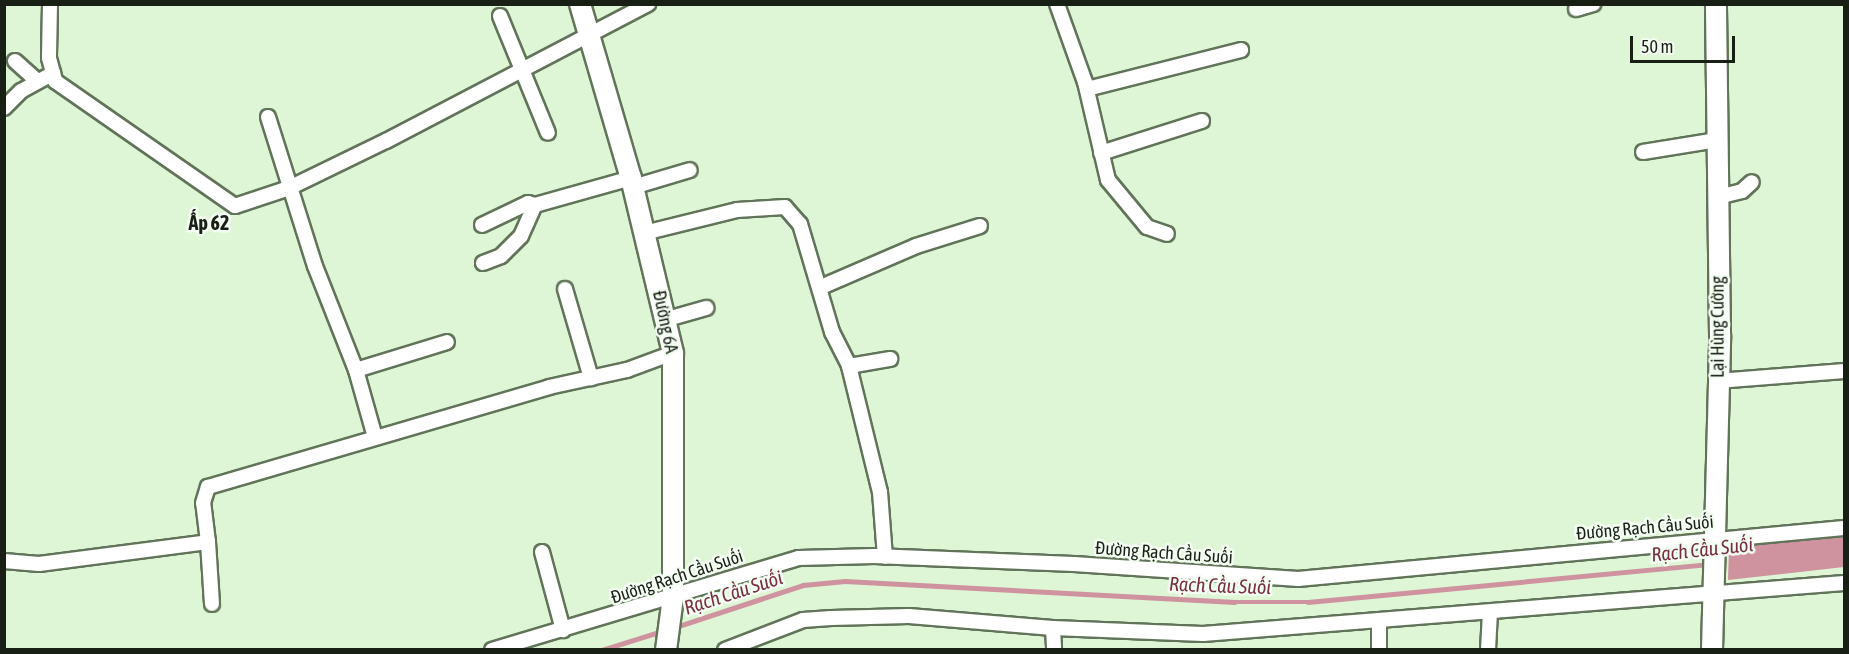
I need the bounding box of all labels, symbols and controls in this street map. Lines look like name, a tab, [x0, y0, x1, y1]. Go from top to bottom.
scale bar	[1633, 24, 1738, 62]
text: 50 m	[1641, 36, 1673, 57]
district label: Ấp 62	[189, 210, 229, 234]
street label: Lại Hùng Cường	[1707, 276, 1729, 378]
street label: Đường 6A	[648, 289, 682, 355]
street label: Đường Rạch Cầu Suối	[1575, 511, 1715, 545]
water label: Rạch Cầu Suối	[1650, 532, 1754, 566]
street label: Đường Rạch Cầu Suối	[1094, 537, 1234, 569]
street label: Đường Rạch Cầu Suối	[608, 545, 746, 609]
water label: Rạch Cầu Suối	[681, 565, 785, 619]
water label: Rạch Cầu Suối	[1169, 571, 1271, 599]

